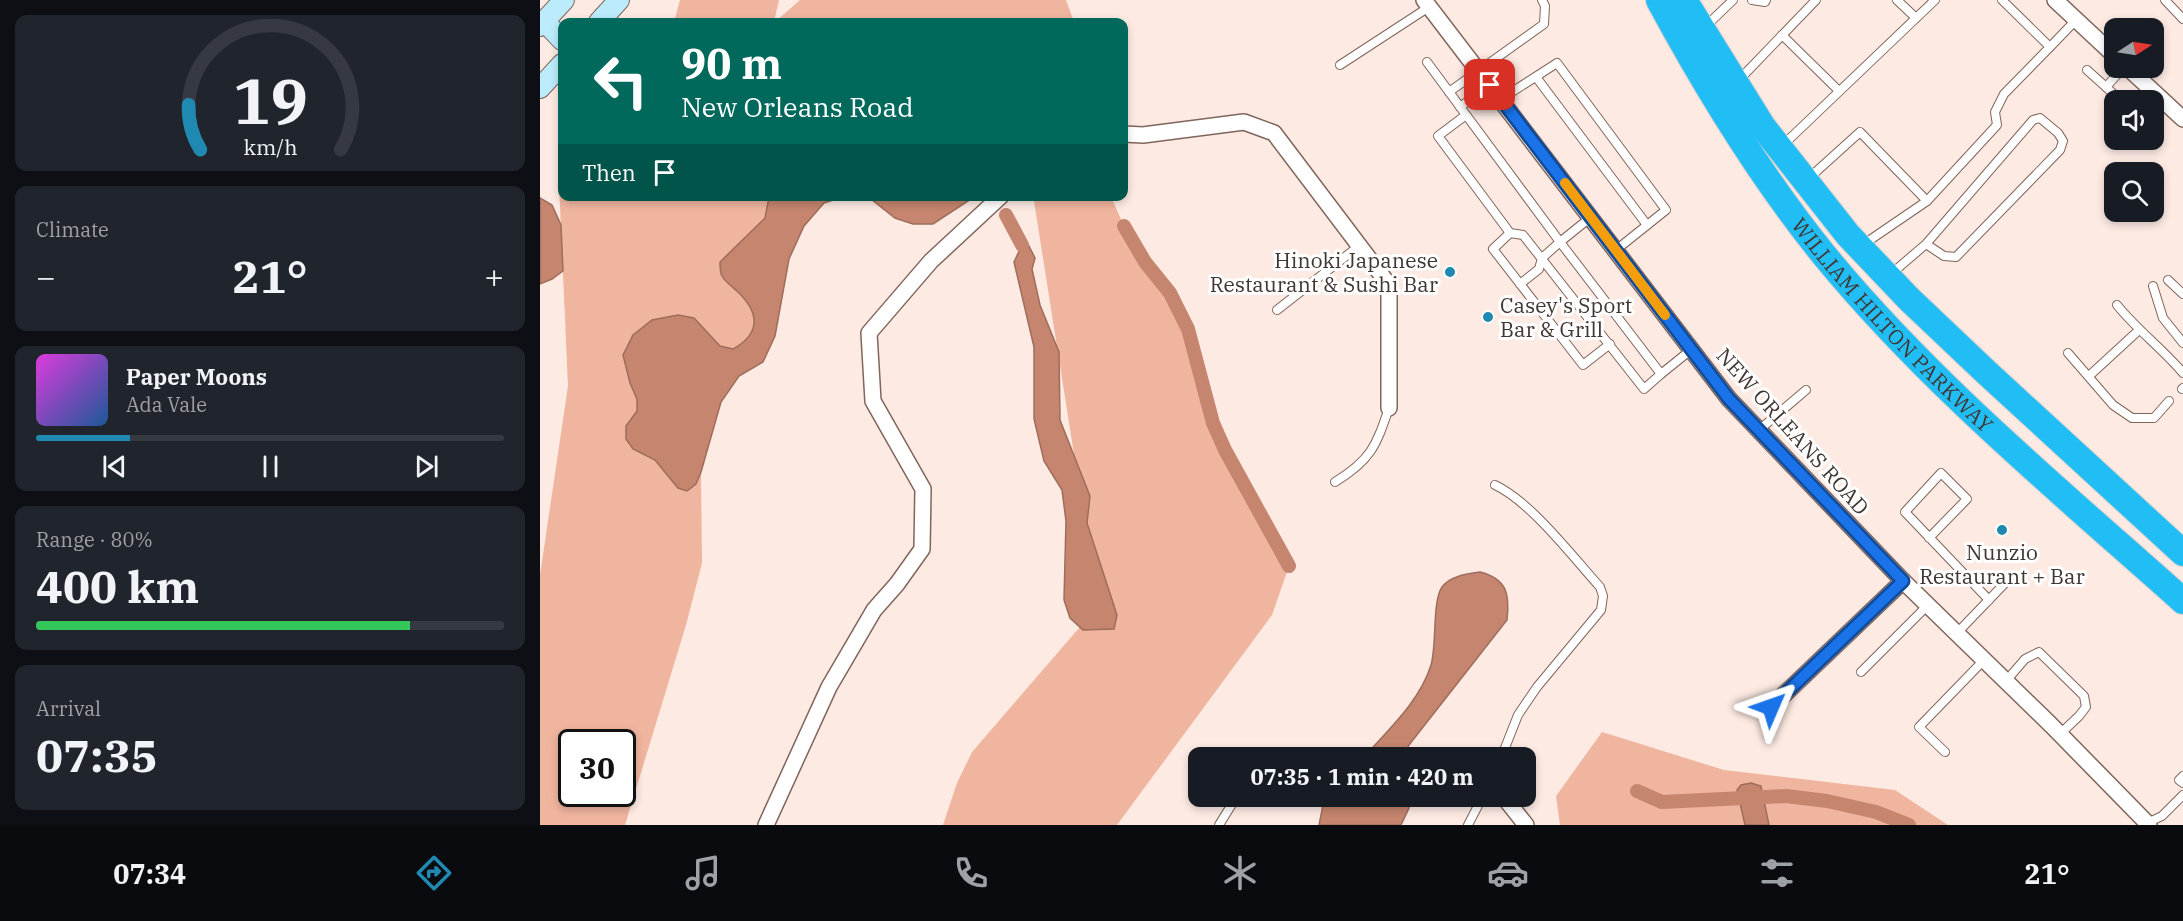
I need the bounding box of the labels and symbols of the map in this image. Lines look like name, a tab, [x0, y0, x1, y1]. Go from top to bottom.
north arrow	[2104, 18, 2164, 78]
pin	[1464, 59, 1515, 110]
street label: WILLIAM HILTON PARKWAY	[1786, 212, 1999, 438]
place label: Hinoki Japanese Restaurant & Sushi Bar	[1210, 246, 1439, 298]
marker: Hinoki Japanese Restaurant & Sushi Bar	[1443, 265, 1457, 279]
place label: Casey's Sport Bar & Grill	[1500, 291, 1632, 343]
marker: Casey's Sport Bar & Grill	[1481, 310, 1495, 324]
street label: NEW ORLEANS ROAD	[1710, 341, 1876, 521]
marker: Nunzio Restaurant + Bar	[1995, 523, 2009, 537]
place label: Nunzio Restaurant + Bar	[1919, 538, 2086, 590]
position arrow	[1739, 675, 1803, 739]
speed limit sign: 30	[558, 729, 636, 807]

